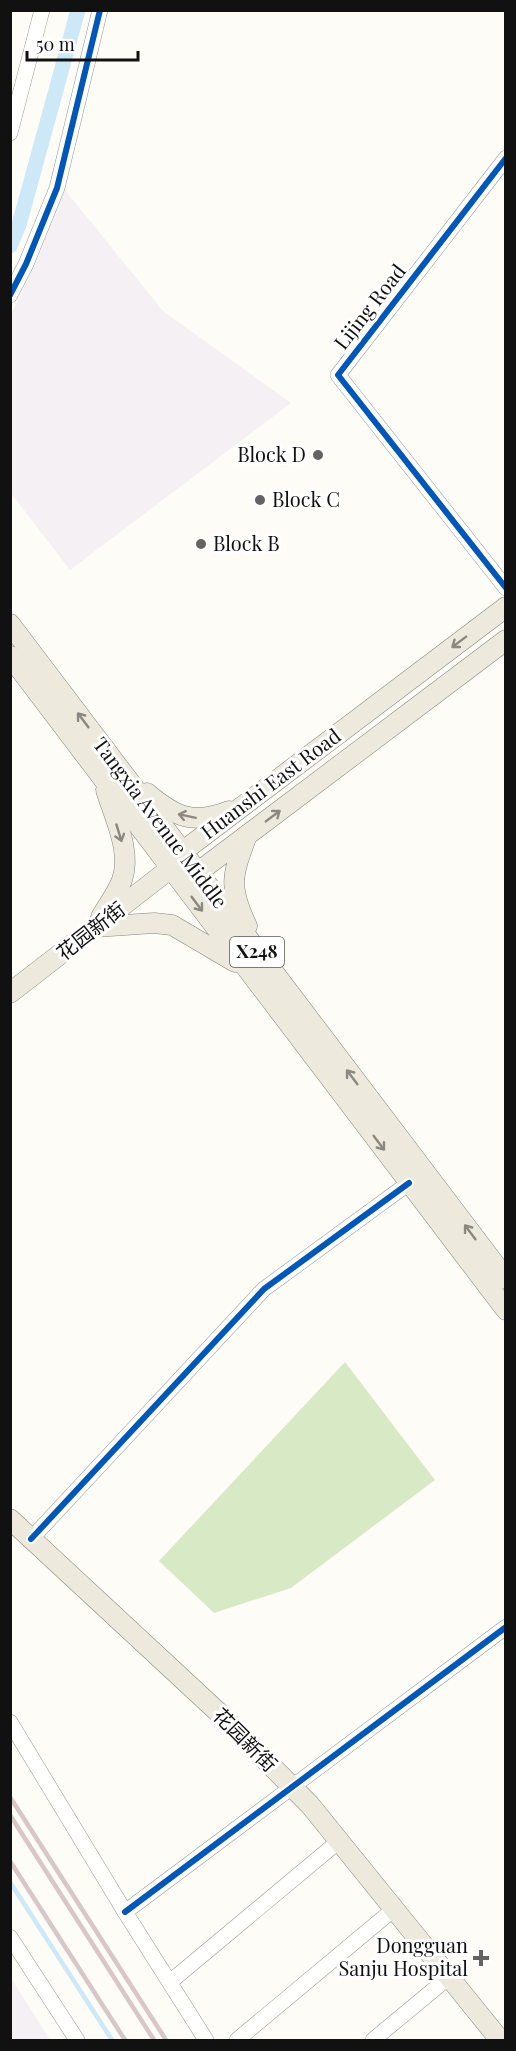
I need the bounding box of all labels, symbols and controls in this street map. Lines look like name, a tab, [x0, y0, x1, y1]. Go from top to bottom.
scale bar	[27, 24, 138, 62]
text: 50 m	[36, 32, 75, 56]
street label: Lijing Road	[327, 257, 411, 354]
place label: Block D	[237, 440, 306, 467]
marker: Block D	[311, 448, 325, 462]
place label: Block C	[272, 485, 340, 512]
marker: Block C	[253, 493, 267, 507]
place label: Block B	[213, 529, 280, 556]
marker: Block B	[194, 537, 208, 551]
one-way arrow	[451, 636, 467, 648]
one-way arrow	[76, 713, 89, 729]
street label: Huanshi East Road	[195, 721, 346, 844]
street label: Tangxia Avenue Middle	[88, 731, 235, 913]
one-way arrow	[177, 810, 197, 821]
one-way arrow	[264, 810, 280, 823]
one-way arrow	[114, 823, 125, 842]
street label: 花园新街	[50, 895, 130, 965]
one-way arrow	[191, 895, 203, 911]
road number: X248	[230, 937, 284, 967]
one-way arrow	[346, 1069, 359, 1085]
one-way arrow	[372, 1134, 385, 1150]
one-way arrow	[464, 1225, 476, 1241]
street label: 花园新街	[208, 1701, 284, 1777]
place label: Dongguan Sanju Hospital	[338, 1931, 468, 1981]
marker: Dongguan Sanju Hospital	[472, 1949, 490, 1967]

